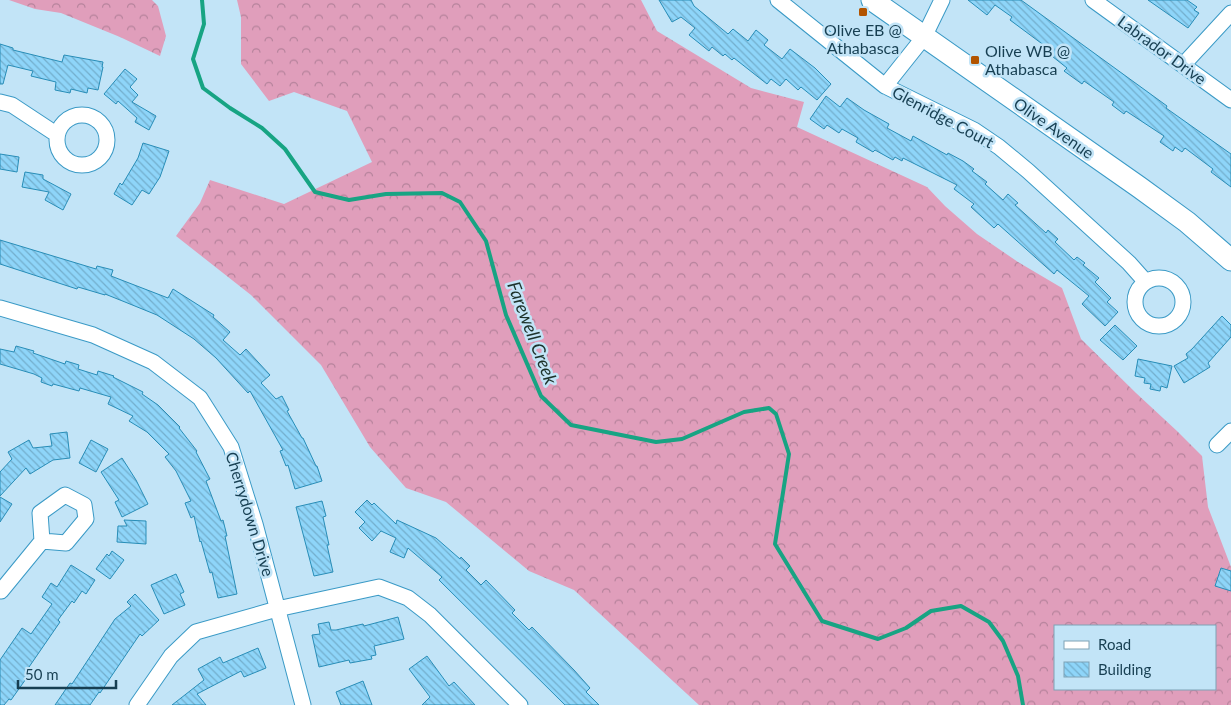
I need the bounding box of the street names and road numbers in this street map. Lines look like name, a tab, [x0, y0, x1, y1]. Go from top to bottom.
street label: Labrador Drive	[1114, 11, 1210, 88]
street label: Glenridge Court	[889, 82, 997, 151]
street label: Olive Avenue	[1011, 93, 1098, 162]
street label: Cherrydown Drive	[222, 449, 278, 578]

